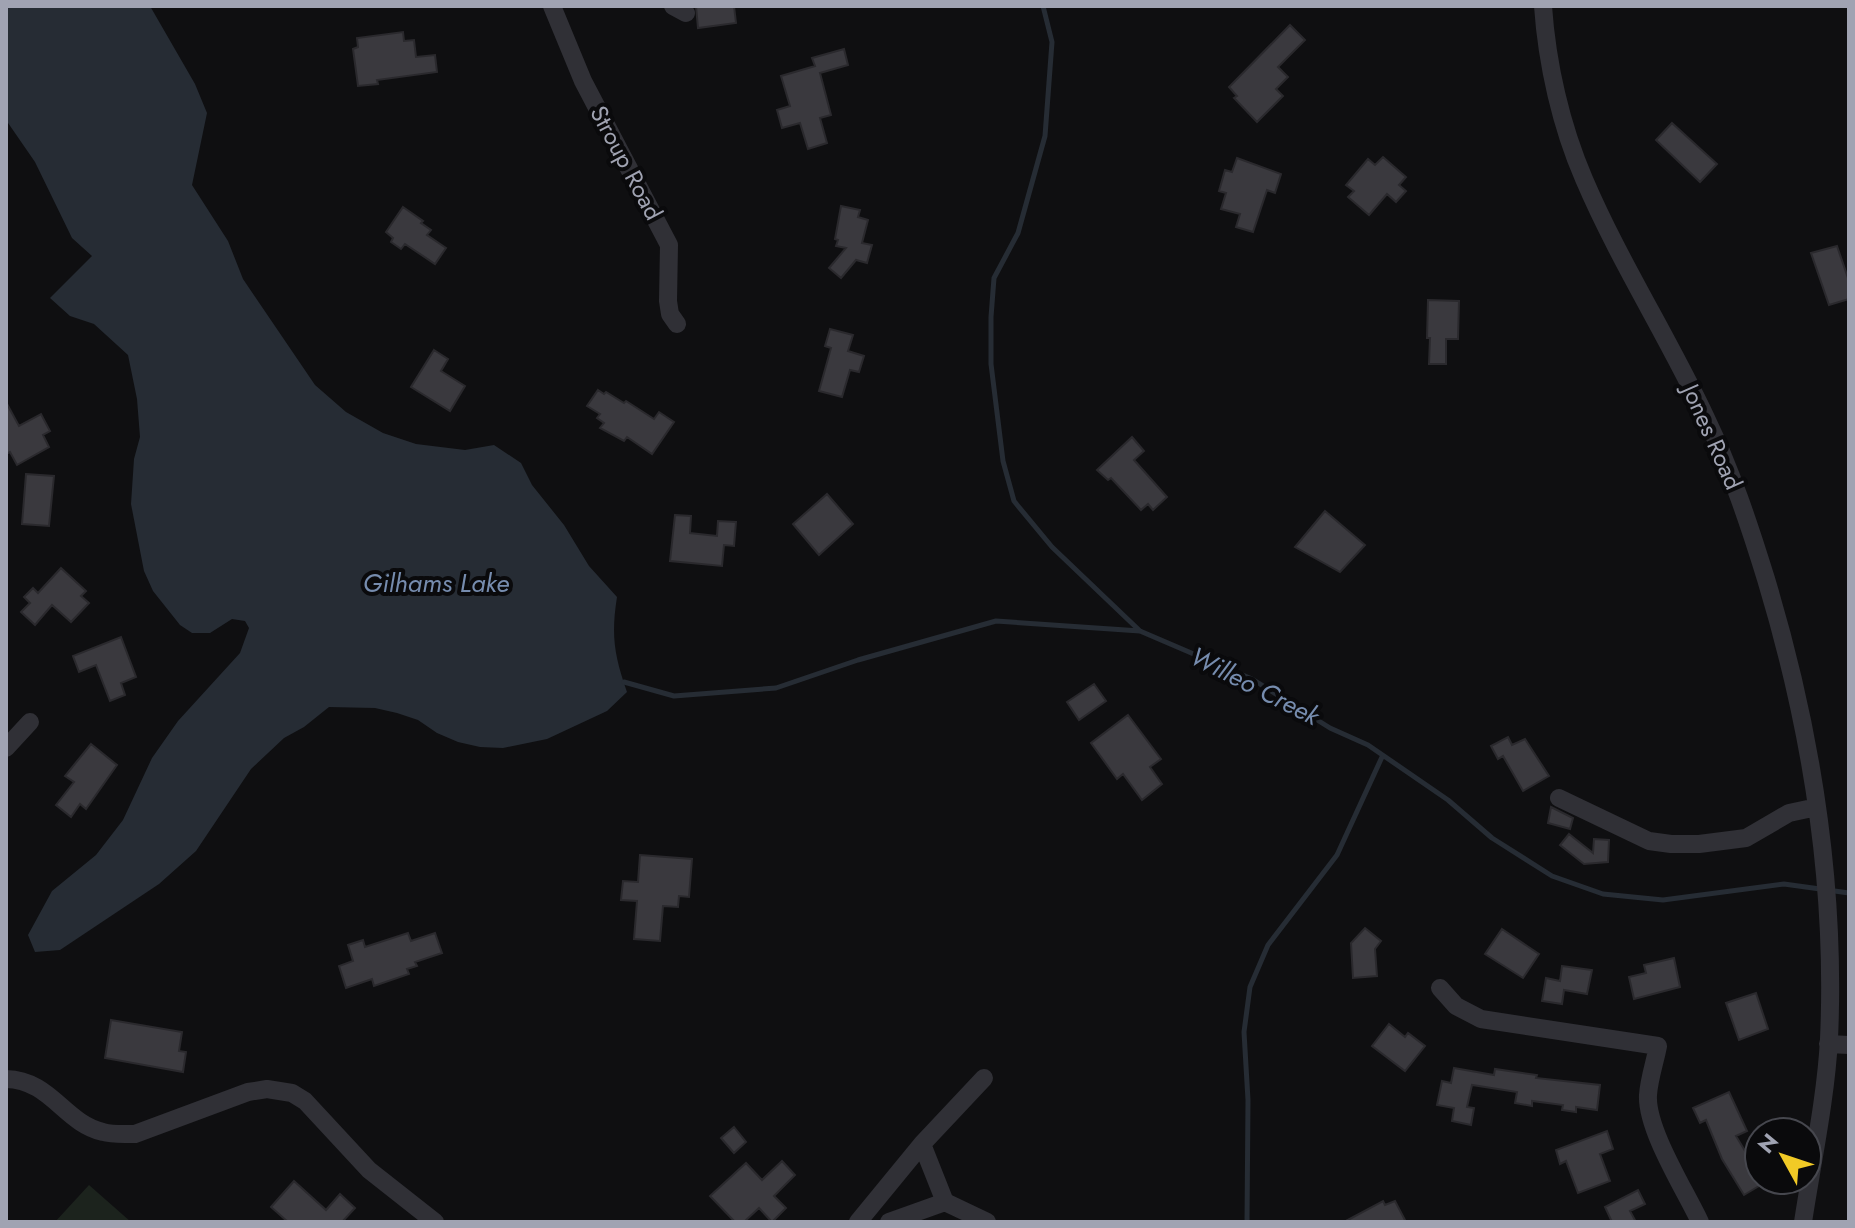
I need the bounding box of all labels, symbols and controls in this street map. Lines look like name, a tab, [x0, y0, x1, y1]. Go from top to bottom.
street label: Stroup Road	[582, 99, 671, 226]
street label: Jones Road	[1672, 376, 1751, 495]
water label: Gilhams Lake	[363, 564, 509, 602]
water label: Willeo Creek	[1184, 637, 1328, 736]
north arrow	[1743, 1116, 1823, 1196]
text: N	[1750, 1126, 1786, 1160]

